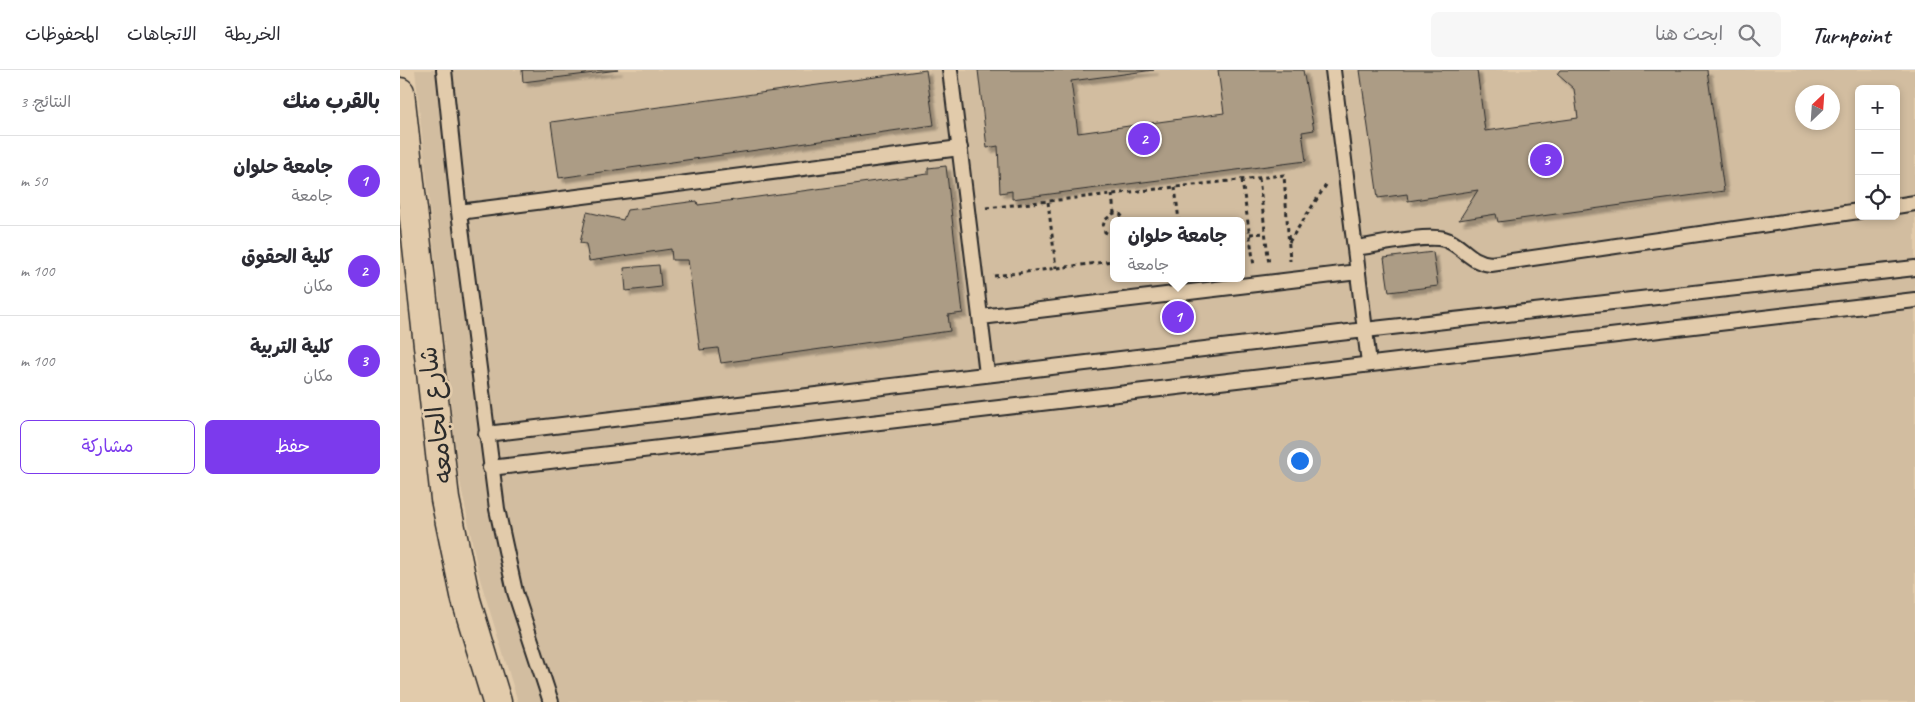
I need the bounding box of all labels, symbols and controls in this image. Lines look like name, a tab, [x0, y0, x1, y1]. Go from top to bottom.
search box	[1431, 12, 1781, 57]
text: Turnpoint	[1811, 20, 1890, 50]
icon: search	[1735, 21, 1763, 49]
text: ابحث هنا	[1655, 22, 1723, 46]
text: المحفوظات	[25, 23, 99, 45]
text: الاتجاهات	[127, 23, 197, 45]
text: الخريطة	[225, 23, 281, 45]
north arrow	[1795, 85, 1840, 130]
map controls	[1855, 85, 1900, 220]
button: +	[1855, 85, 1900, 130]
text: بالقرب منك	[283, 88, 380, 114]
text: النتائج: 3	[20, 92, 71, 112]
pin: 2	[1128, 120, 1160, 158]
button: −	[1855, 130, 1900, 175]
pin: 3	[1530, 141, 1562, 179]
text: جامعة حلوان	[233, 155, 333, 179]
text: 50 m	[20, 171, 47, 191]
text: 1	[360, 171, 368, 191]
button: locate	[1855, 175, 1900, 220]
text: جامعة	[291, 186, 333, 206]
popup	[1110, 217, 1245, 282]
text: جامعة حلوان	[1128, 224, 1227, 248]
text: كلية الحقوق	[241, 245, 333, 269]
text: جامعة	[1128, 255, 1169, 275]
text: 100 m	[20, 261, 54, 281]
text: 2	[360, 261, 368, 281]
text: مكان	[303, 276, 333, 296]
pin: 1	[1162, 298, 1194, 336]
text: كلية التربية	[250, 335, 333, 359]
street label: شارع الجامعه	[412, 344, 461, 485]
text: 100 m	[20, 351, 54, 371]
text: 3	[360, 351, 368, 371]
text: مكان	[303, 366, 333, 386]
button: مشاركة	[20, 420, 195, 474]
button: حفظ	[205, 420, 380, 474]
your location	[1287, 448, 1313, 474]

